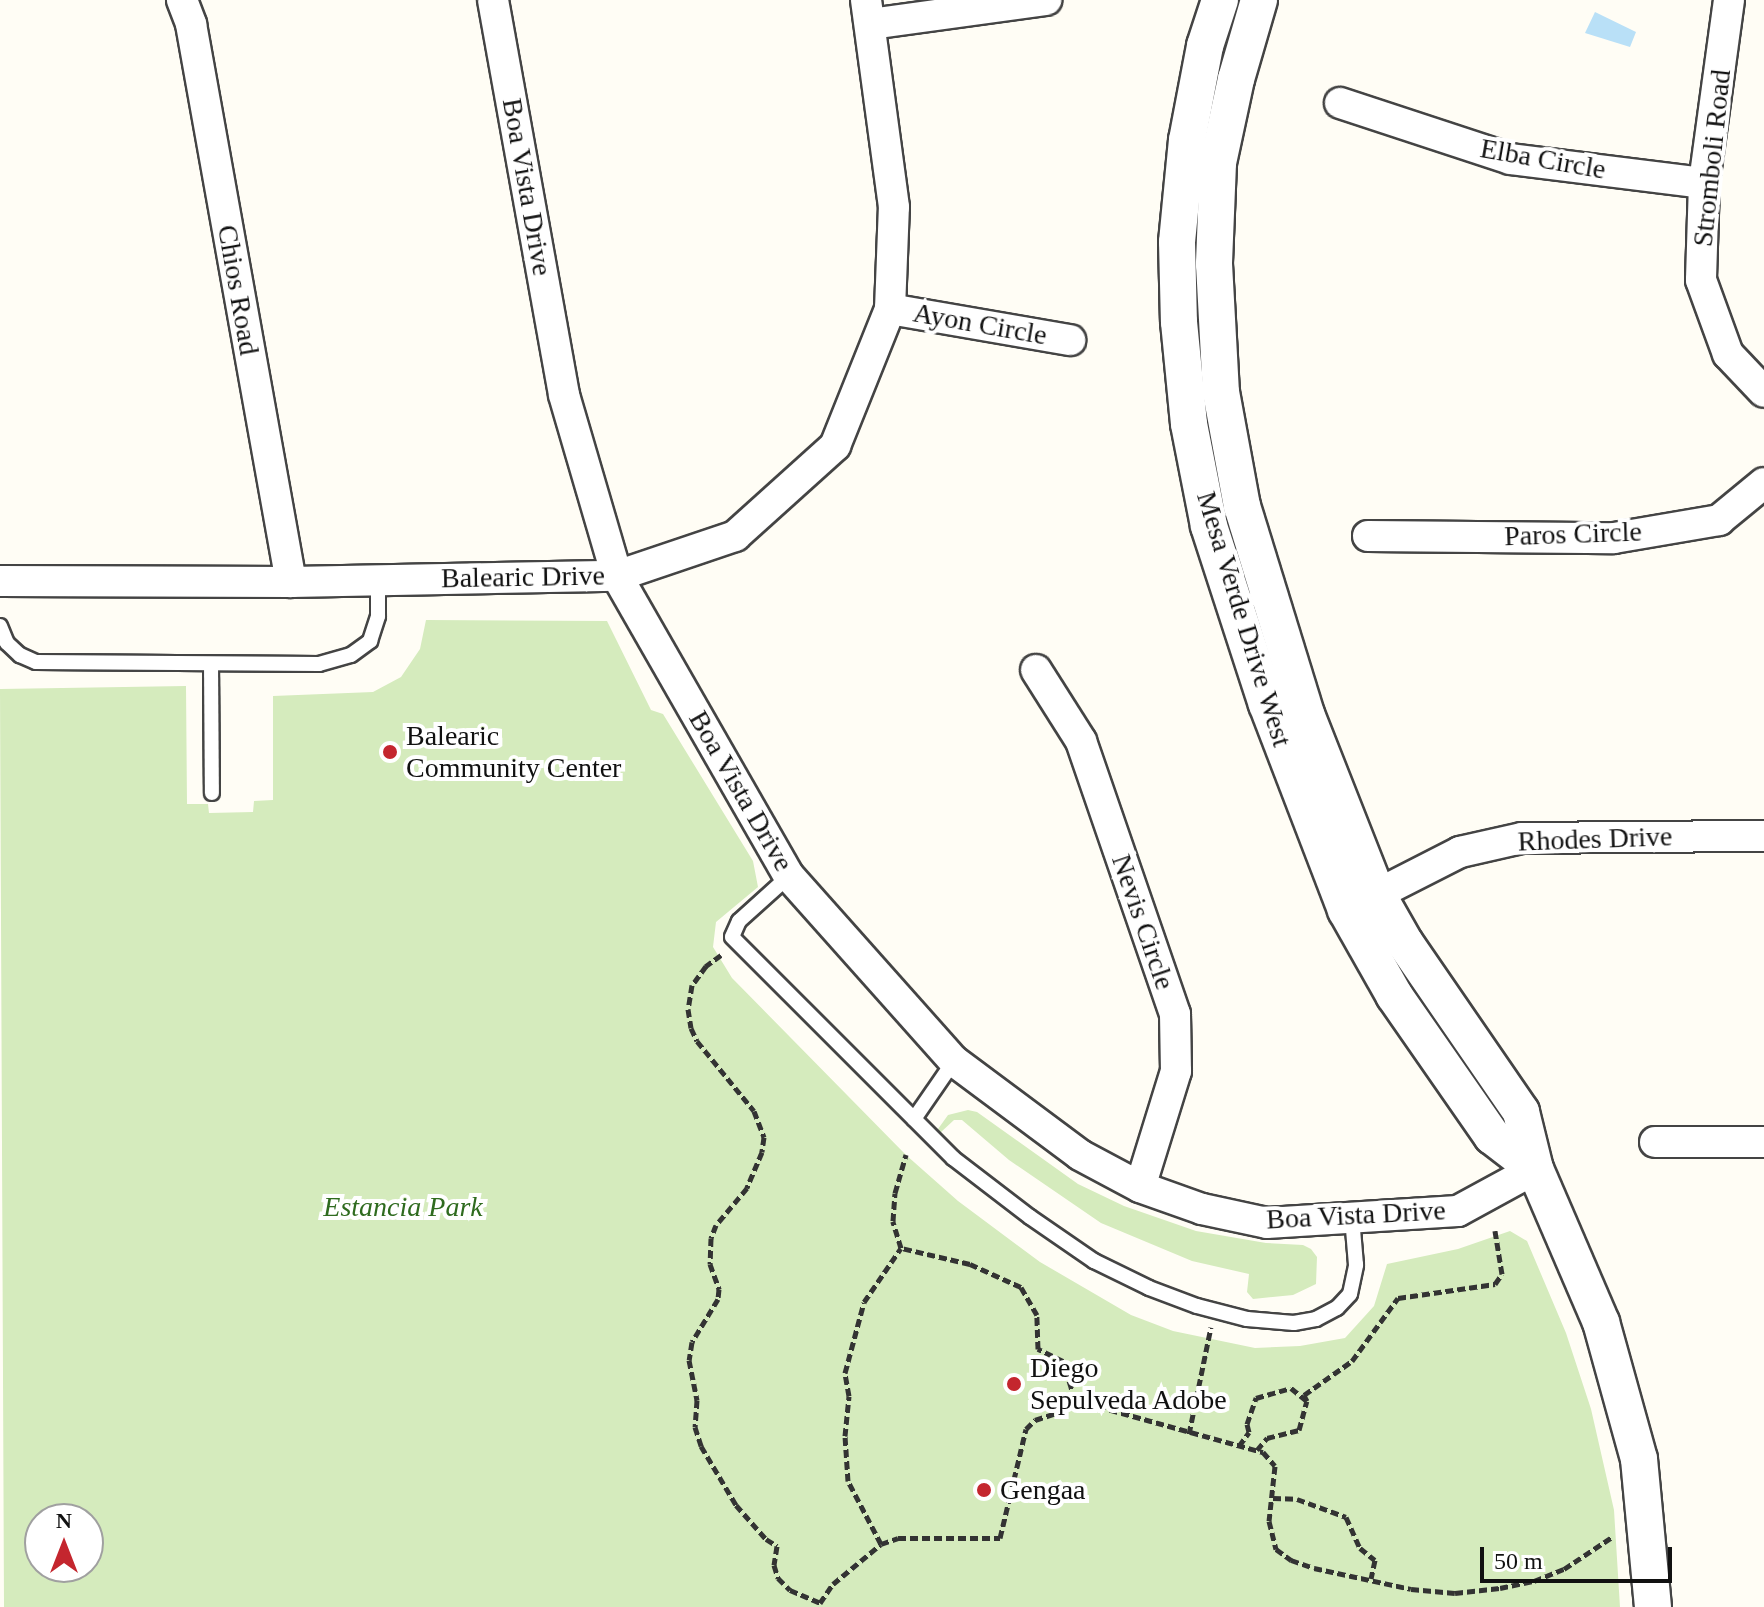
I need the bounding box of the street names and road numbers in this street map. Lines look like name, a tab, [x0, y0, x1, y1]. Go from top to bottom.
street label: Stromboli Road	[1686, 68, 1738, 248]
street label: Boa Vista Drive	[495, 95, 559, 279]
street label: Elba Circle	[1478, 131, 1608, 187]
street label: Chios Road	[210, 222, 266, 358]
street label: Ayon Circle	[911, 296, 1049, 352]
street label: Mesa Verde Drive West	[1189, 487, 1299, 751]
street label: Paros Circle	[1504, 515, 1642, 553]
street label: Balearic Drive	[441, 559, 605, 595]
street label: Boa Vista Drive	[681, 705, 801, 877]
street label: Rhodes Drive	[1517, 820, 1673, 858]
street label: Nevis Circle	[1104, 850, 1182, 994]
street label: Boa Vista Drive	[1265, 1194, 1447, 1236]

